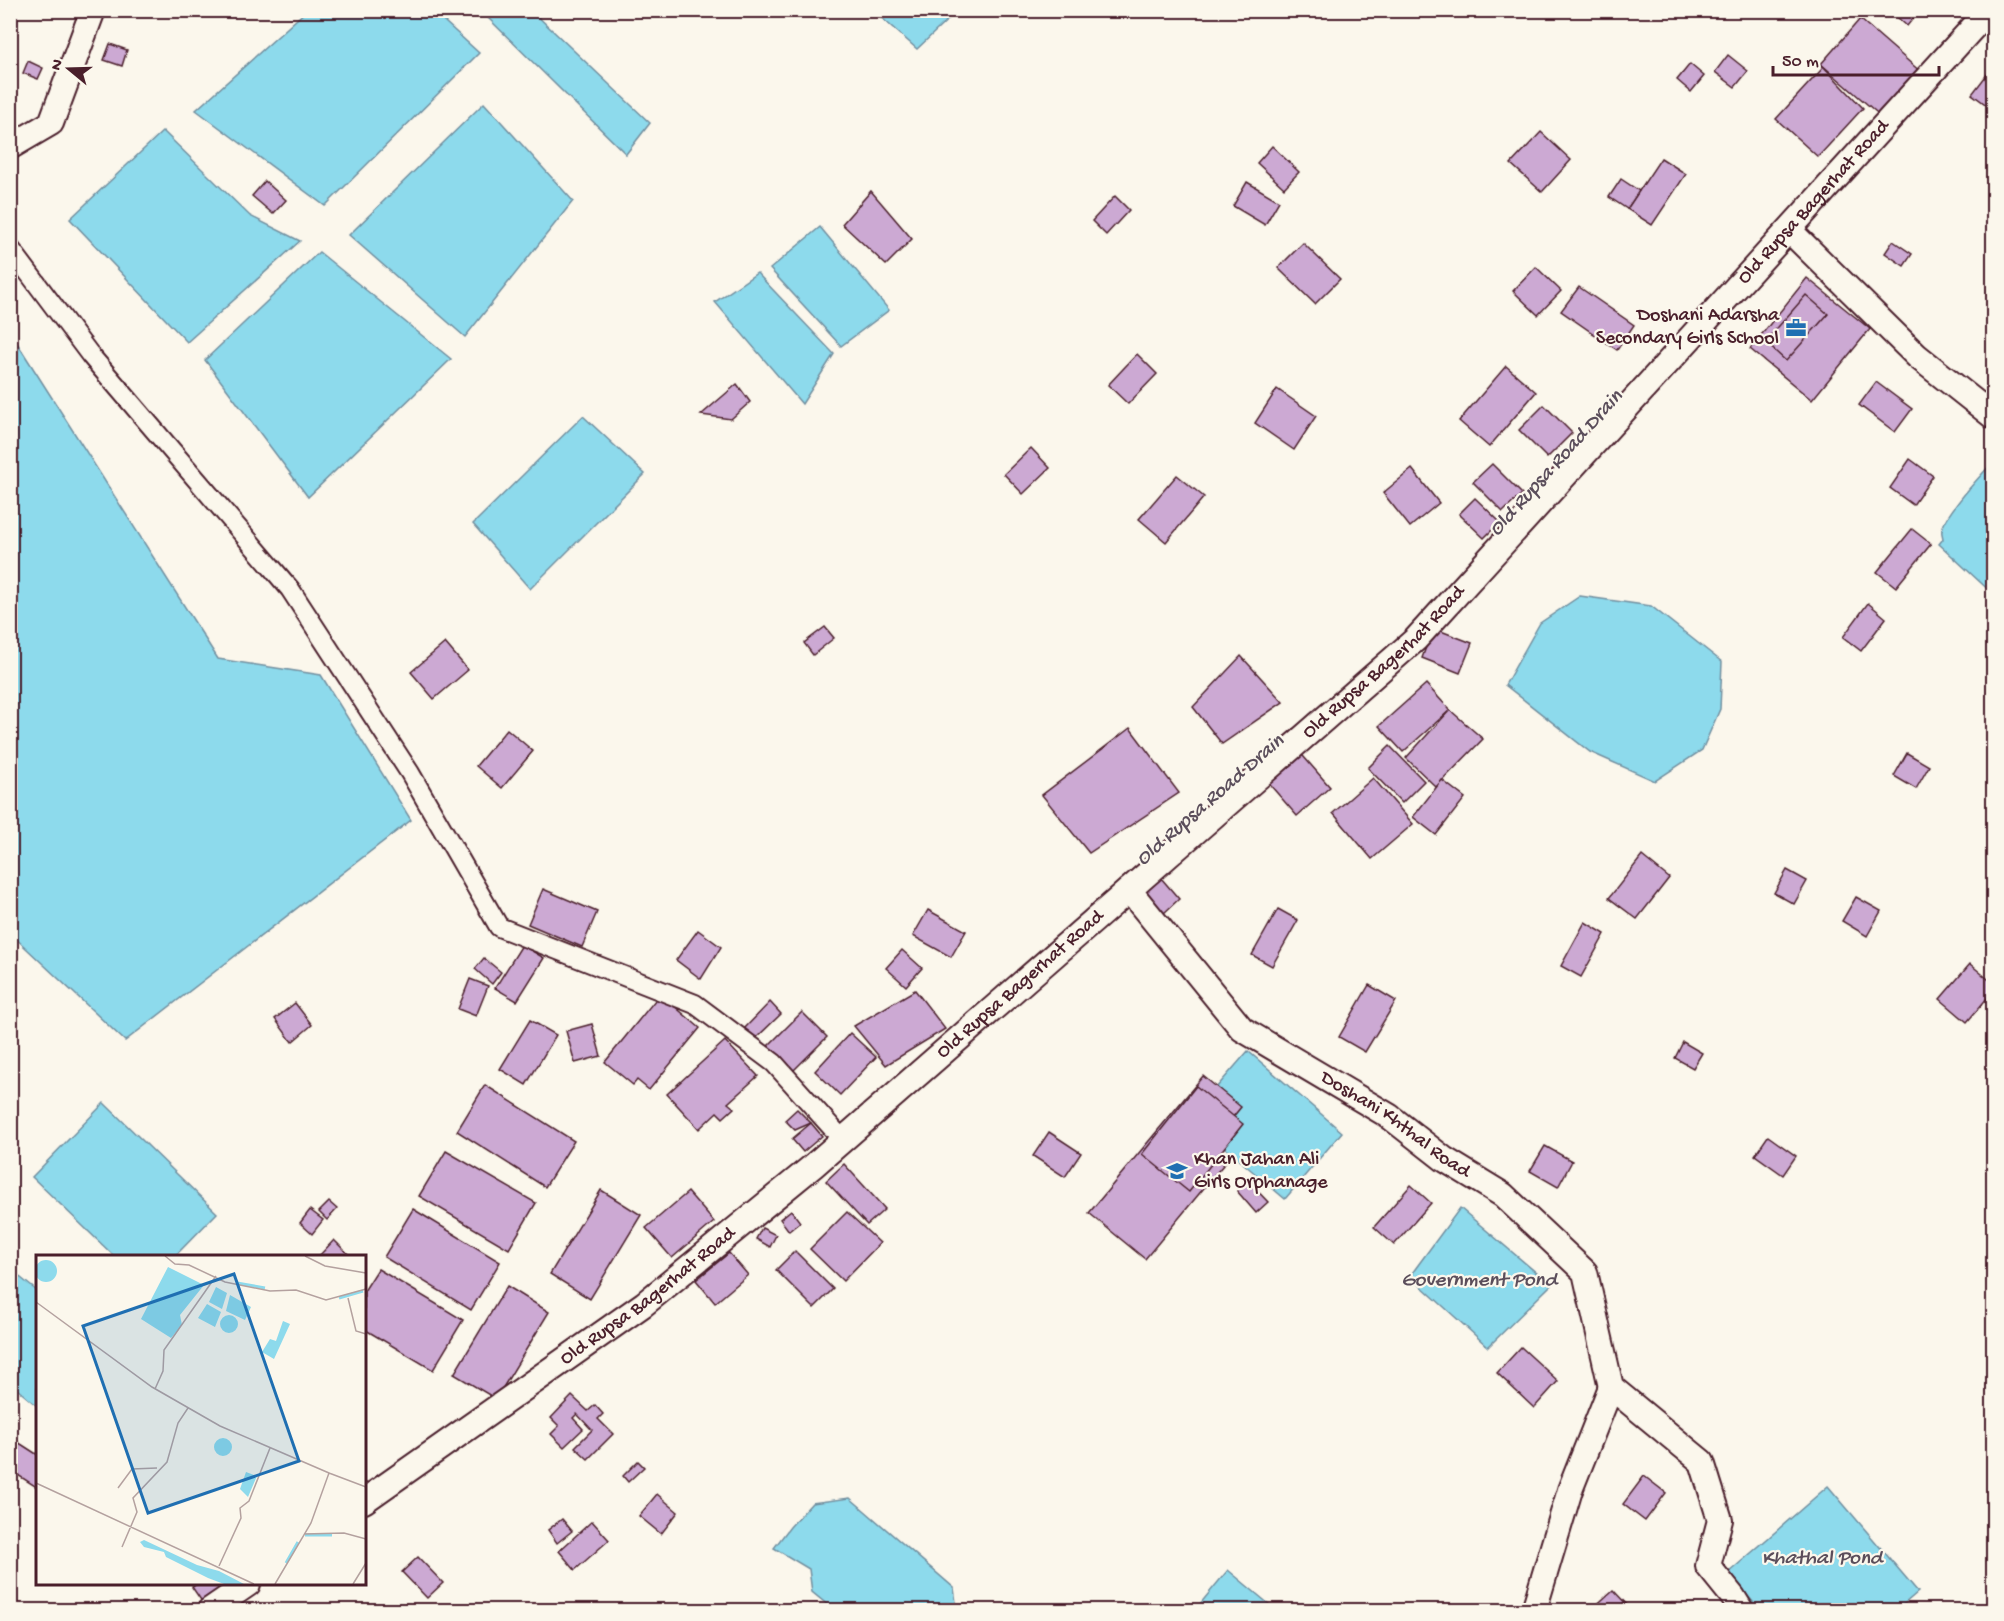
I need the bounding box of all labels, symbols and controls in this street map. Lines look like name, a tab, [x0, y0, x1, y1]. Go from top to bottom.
north arrow	[39, 39, 99, 99]
scale bar	[1773, 39, 1940, 77]
text: 50 m	[1782, 52, 1819, 73]
text: N	[47, 57, 69, 73]
street label: Old Rupsa Bagerhat Road	[1733, 114, 1896, 289]
place label: Doshani Adarsha Secondary Girls School	[1596, 305, 1780, 351]
office icon: Doshani Adarsha Secondary Girls School	[1784, 316, 1808, 340]
water label: Old Rupsa Road Drain	[1485, 385, 1630, 542]
street label: Old Rupsa Bagerhat Road	[1298, 579, 1472, 744]
water label: Old Rupsa Road Drain	[1132, 729, 1291, 872]
street label: Old Rupsa Bagerhat Road	[932, 904, 1110, 1064]
street label: Doshani Khthal Road	[1314, 1065, 1476, 1185]
place label: Khan Jahan Ali Girls Orphanage	[1194, 1149, 1328, 1195]
school or university icon: Khan Jahan Ali Girls Orphanage	[1165, 1159, 1189, 1183]
street label: Old Rupsa Bagerhat Road	[556, 1221, 742, 1371]
inset map	[36, 1255, 366, 1585]
water label: Government Pond	[1401, 1269, 1560, 1294]
water label: Khathal Pond	[1762, 1547, 1885, 1572]

